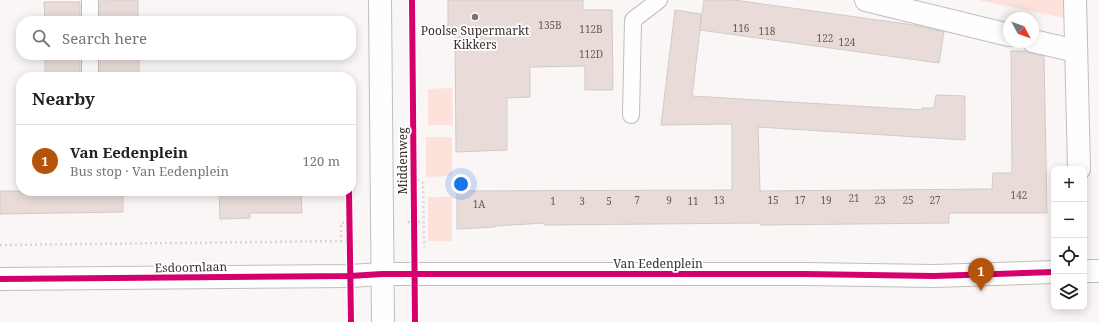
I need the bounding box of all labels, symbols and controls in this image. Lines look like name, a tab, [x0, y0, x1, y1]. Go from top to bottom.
marker: Poolse Supermarkt Kikkers	[470, 12, 480, 22]
north arrow	[1003, 12, 1039, 48]
search box	[16, 16, 356, 60]
house number: 135B	[538, 18, 562, 32]
house number: 116	[733, 21, 750, 35]
place label: Poolse Supermarkt Kikkers	[421, 22, 529, 53]
house number: 112B	[579, 22, 603, 36]
house number: 118	[759, 24, 776, 38]
icon: search	[30, 27, 52, 49]
text: Search here	[62, 28, 147, 48]
house number: 122	[817, 31, 833, 45]
house number: 124	[839, 35, 856, 49]
house number: 112D	[579, 47, 603, 61]
text: Nearby	[32, 87, 95, 110]
street label: Middenweg	[394, 127, 411, 195]
text: Van Eedenplein	[70, 142, 188, 162]
text: 1	[41, 152, 49, 170]
text: 120 m	[303, 152, 340, 170]
text: Bus stop · Van Eedenplein	[70, 162, 229, 180]
map controls	[1051, 166, 1087, 310]
button: +	[1051, 166, 1087, 202]
your location	[451, 174, 471, 194]
house number: 142	[1011, 188, 1027, 202]
house number: 21	[848, 191, 860, 205]
house number: 7	[634, 193, 640, 207]
house number: 9	[666, 193, 672, 207]
house number: 13	[713, 193, 725, 207]
house number: 15	[767, 193, 779, 207]
house number: 17	[794, 193, 806, 207]
house number: 19	[820, 193, 832, 207]
house number: 23	[874, 193, 886, 207]
house number: 25	[902, 193, 914, 207]
house number: 27	[929, 193, 941, 207]
house number: 1	[550, 194, 556, 208]
house number: 3	[579, 194, 585, 208]
house number: 5	[606, 194, 612, 208]
house number: 11	[687, 194, 699, 208]
house number: 1A	[473, 197, 486, 211]
button: −	[1051, 202, 1087, 238]
button: locate	[1051, 238, 1087, 274]
street label: Van Eedenplein	[613, 255, 703, 272]
street label: Esdoornlaan	[155, 258, 228, 276]
pin: 1	[968, 258, 994, 291]
button: layers	[1051, 274, 1087, 310]

